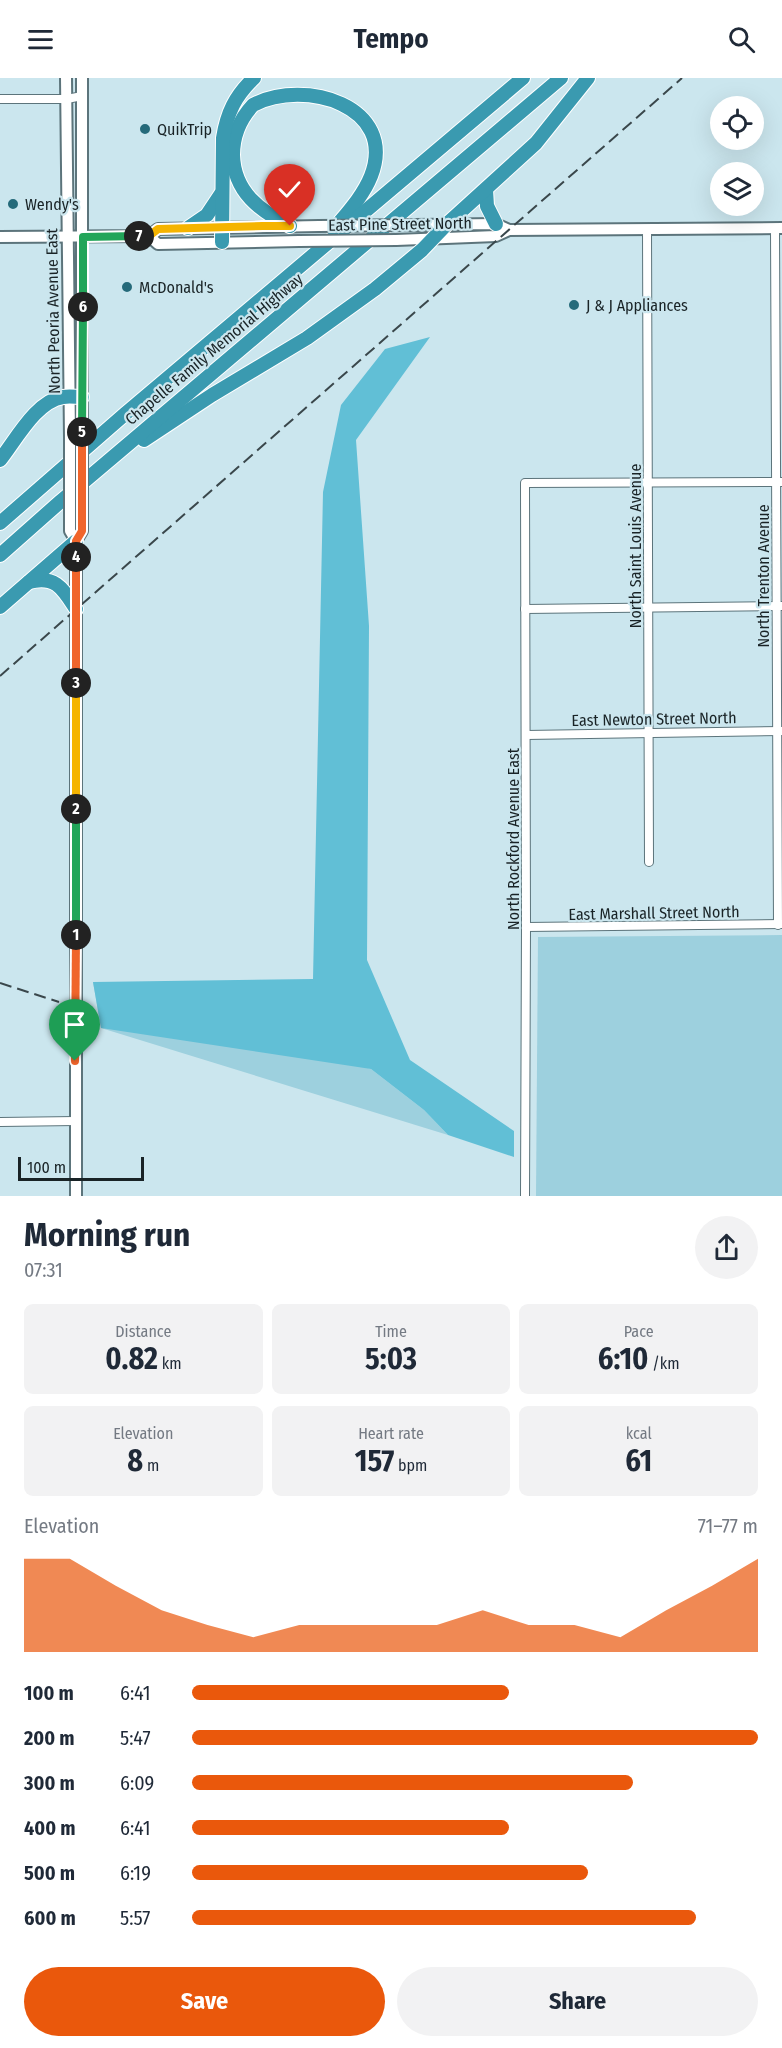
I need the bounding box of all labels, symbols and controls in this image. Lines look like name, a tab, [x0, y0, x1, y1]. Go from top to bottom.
icon: menu	[24, 23, 57, 56]
text: Tempo	[353, 23, 429, 55]
icon: search	[725, 23, 758, 56]
map controls	[710, 96, 764, 216]
button: locate	[710, 96, 764, 150]
place label: QuikTrip	[157, 120, 212, 139]
marker: QuikTrip	[138, 122, 152, 136]
button: layers	[710, 162, 764, 216]
pin	[264, 164, 315, 226]
icon: check	[273, 173, 306, 206]
place label: Wendy's	[25, 195, 79, 214]
marker: Wendy's	[6, 197, 20, 211]
street label: East Pine Street North	[328, 213, 472, 235]
pin: 7	[124, 221, 154, 251]
text: 7	[136, 226, 142, 245]
street label: North Peoria Avenue East	[42, 227, 64, 394]
street label: Chapelle Family Memorial Highway	[121, 269, 307, 429]
place label: McDonald's	[139, 278, 214, 297]
marker: McDonald's	[120, 280, 134, 294]
pin: 6	[68, 292, 98, 322]
place label: J & J Appliances	[586, 296, 688, 315]
text: 6	[79, 297, 87, 316]
marker: J & J Appliances	[567, 298, 581, 312]
pin: 5	[67, 417, 97, 447]
text: 5	[78, 422, 86, 441]
street label: North Saint Louis Avenue	[626, 464, 645, 628]
street label: North Trenton Avenue	[754, 504, 773, 648]
pin: 4	[61, 542, 91, 572]
text: 4	[72, 547, 80, 566]
pin: 3	[61, 668, 91, 698]
text: 3	[72, 673, 80, 692]
street label: East Newton Street North	[571, 708, 737, 730]
street label: North Rockford Avenue East	[504, 747, 523, 930]
pin: 2	[61, 794, 91, 824]
text: 2	[72, 799, 80, 818]
street label: East Marshall Street North	[568, 902, 740, 924]
pin: 1	[61, 920, 91, 950]
text: 1	[73, 925, 79, 944]
pin	[49, 999, 100, 1061]
icon: arrive	[58, 1008, 91, 1041]
scale bar	[18, 1154, 144, 1182]
text: 100 m	[27, 1158, 66, 1177]
text: Morning run	[24, 1215, 190, 1255]
button: share	[695, 1216, 758, 1279]
text: 07:31	[24, 1258, 63, 1282]
text: Distance	[115, 1322, 171, 1341]
text: Time	[375, 1322, 407, 1341]
text: Pace	[624, 1322, 654, 1341]
text: 0.82	[105, 1341, 158, 1377]
text: 5:03	[365, 1341, 417, 1377]
text: 6:10	[598, 1341, 648, 1377]
text: km	[158, 1354, 182, 1373]
text: /km	[648, 1354, 679, 1373]
text: Elevation	[113, 1424, 173, 1443]
text: Heart rate	[358, 1424, 424, 1443]
text: kcal	[626, 1424, 652, 1443]
text: 8	[127, 1443, 143, 1479]
text: 157	[355, 1443, 394, 1479]
text: 61	[625, 1443, 652, 1479]
text: m	[143, 1456, 159, 1475]
text: bpm	[394, 1456, 427, 1475]
text: Elevation	[24, 1514, 99, 1538]
text: 71–77 m	[698, 1514, 758, 1538]
text: 100 m	[24, 1681, 74, 1705]
text: 6:41	[120, 1681, 150, 1705]
text: 200 m	[24, 1726, 75, 1750]
text: 5:47	[120, 1726, 151, 1750]
text: 300 m	[24, 1771, 75, 1795]
text: 6:09	[120, 1771, 154, 1795]
text: 400 m	[24, 1816, 76, 1840]
text: 6:41	[120, 1816, 150, 1840]
text: 500 m	[24, 1861, 75, 1885]
text: 6:19	[120, 1861, 151, 1885]
text: 600 m	[24, 1906, 76, 1930]
text: 5:57	[120, 1906, 150, 1930]
button: Save	[24, 1967, 385, 2036]
button: Share	[397, 1967, 758, 2036]

